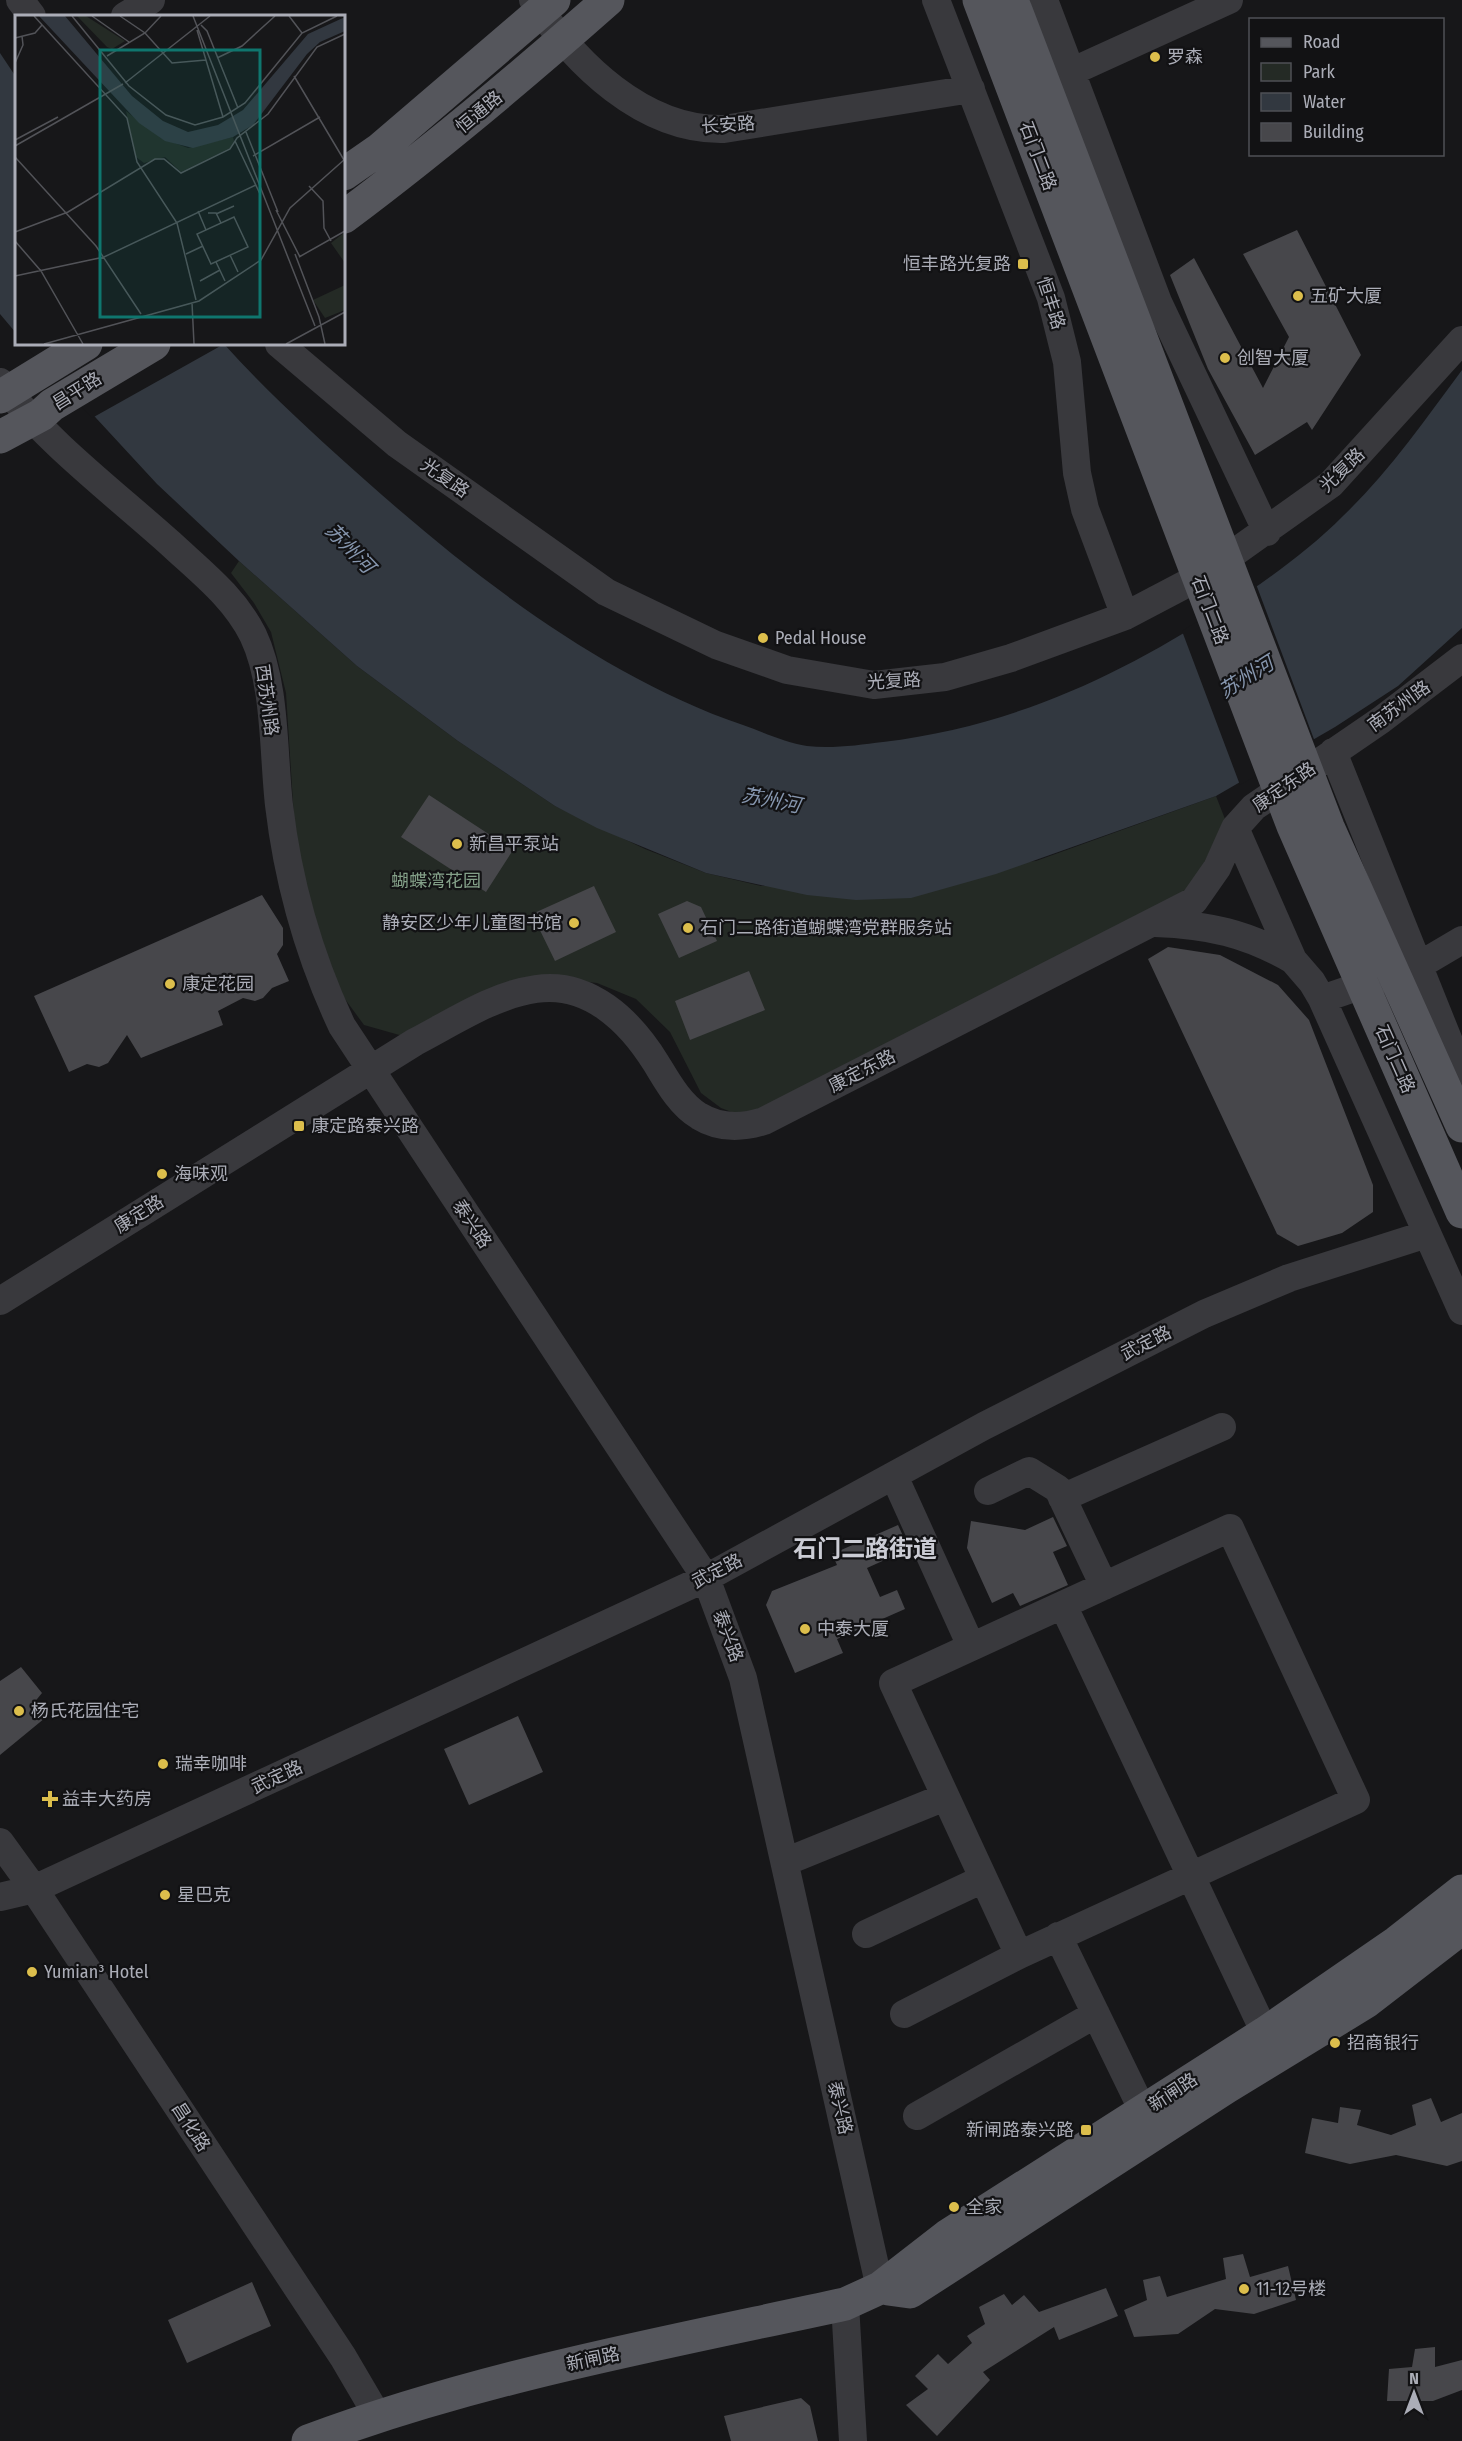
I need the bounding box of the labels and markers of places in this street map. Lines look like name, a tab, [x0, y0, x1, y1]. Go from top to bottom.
place label: 罗森	[1167, 46, 1203, 68]
marker: 罗森	[1148, 50, 1162, 64]
place label: 恒丰路光复路	[903, 253, 1011, 275]
marker: 恒丰路光复路	[1016, 257, 1030, 271]
place label: 五矿大厦	[1310, 285, 1382, 307]
marker: 五矿大厦	[1291, 289, 1305, 303]
place label: 创智大厦	[1237, 347, 1309, 369]
marker: 创智大厦	[1218, 351, 1232, 365]
place label: Pedal House	[775, 627, 867, 649]
marker: Pedal House	[756, 631, 770, 645]
place label: 新昌平泵站	[469, 833, 559, 855]
marker: 新昌平泵站	[450, 837, 464, 851]
place label: 静安区少年儿童图书馆	[382, 912, 562, 934]
marker: 静安区少年儿童图书馆	[567, 916, 581, 930]
place label: 石门二路街道蝴蝶湾党群服务站	[700, 917, 952, 939]
marker: 石门二路街道蝴蝶湾党群服务站	[681, 921, 695, 935]
place label: 康定花园	[182, 973, 254, 995]
marker: 康定花园	[163, 977, 177, 991]
place label: 康定路泰兴路	[311, 1115, 419, 1137]
marker: 康定路泰兴路	[292, 1119, 306, 1133]
place label: 海味观	[174, 1163, 228, 1185]
marker: 海味观	[155, 1167, 169, 1181]
place label: 中泰大厦	[817, 1618, 889, 1640]
marker: 中泰大厦	[798, 1622, 812, 1636]
place label: 杨氏花园住宅	[31, 1700, 139, 1722]
marker: 杨氏花园住宅	[12, 1704, 26, 1718]
place label: 瑞幸咖啡	[175, 1753, 247, 1775]
marker: 瑞幸咖啡	[156, 1757, 170, 1771]
place label: 益丰大药房	[62, 1788, 152, 1810]
marker: 益丰大药房	[43, 1792, 57, 1806]
place label: 星巴克	[177, 1884, 231, 1906]
marker: 星巴克	[158, 1888, 172, 1902]
place label: Yumian³ Hotel	[44, 1961, 149, 1983]
marker: Yumian³ Hotel	[25, 1965, 39, 1979]
place label: 招商银行	[1347, 2032, 1419, 2054]
marker: 招商银行	[1328, 2036, 1342, 2050]
place label: 新闸路泰兴路	[966, 2119, 1074, 2141]
marker: 新闸路泰兴路	[1079, 2123, 1093, 2137]
place label: 全家	[966, 2196, 1002, 2218]
marker: 全家	[947, 2200, 961, 2214]
place label: 11-12号楼	[1256, 2278, 1326, 2300]
marker: 11-12号楼	[1237, 2282, 1251, 2296]

